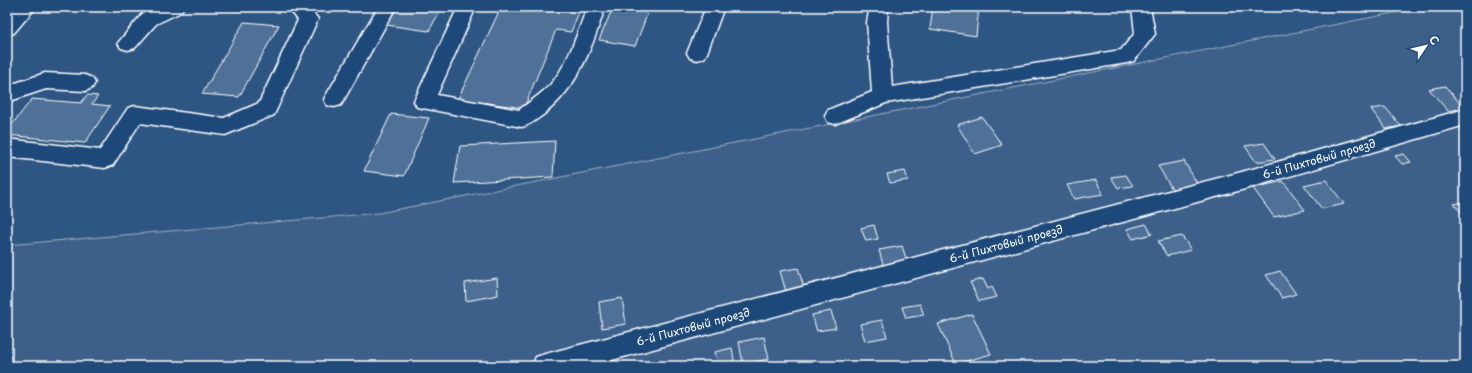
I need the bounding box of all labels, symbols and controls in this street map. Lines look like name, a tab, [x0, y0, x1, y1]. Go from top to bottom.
north arrow	[1406, 26, 1446, 66]
text: С	[1425, 32, 1444, 48]
street label: 6-й Пихтовый проезд	[1260, 134, 1377, 183]
street label: 6-й Пихтовый проезд	[947, 220, 1065, 267]
street label: 6-й Пихтовый проезд	[634, 303, 752, 350]

